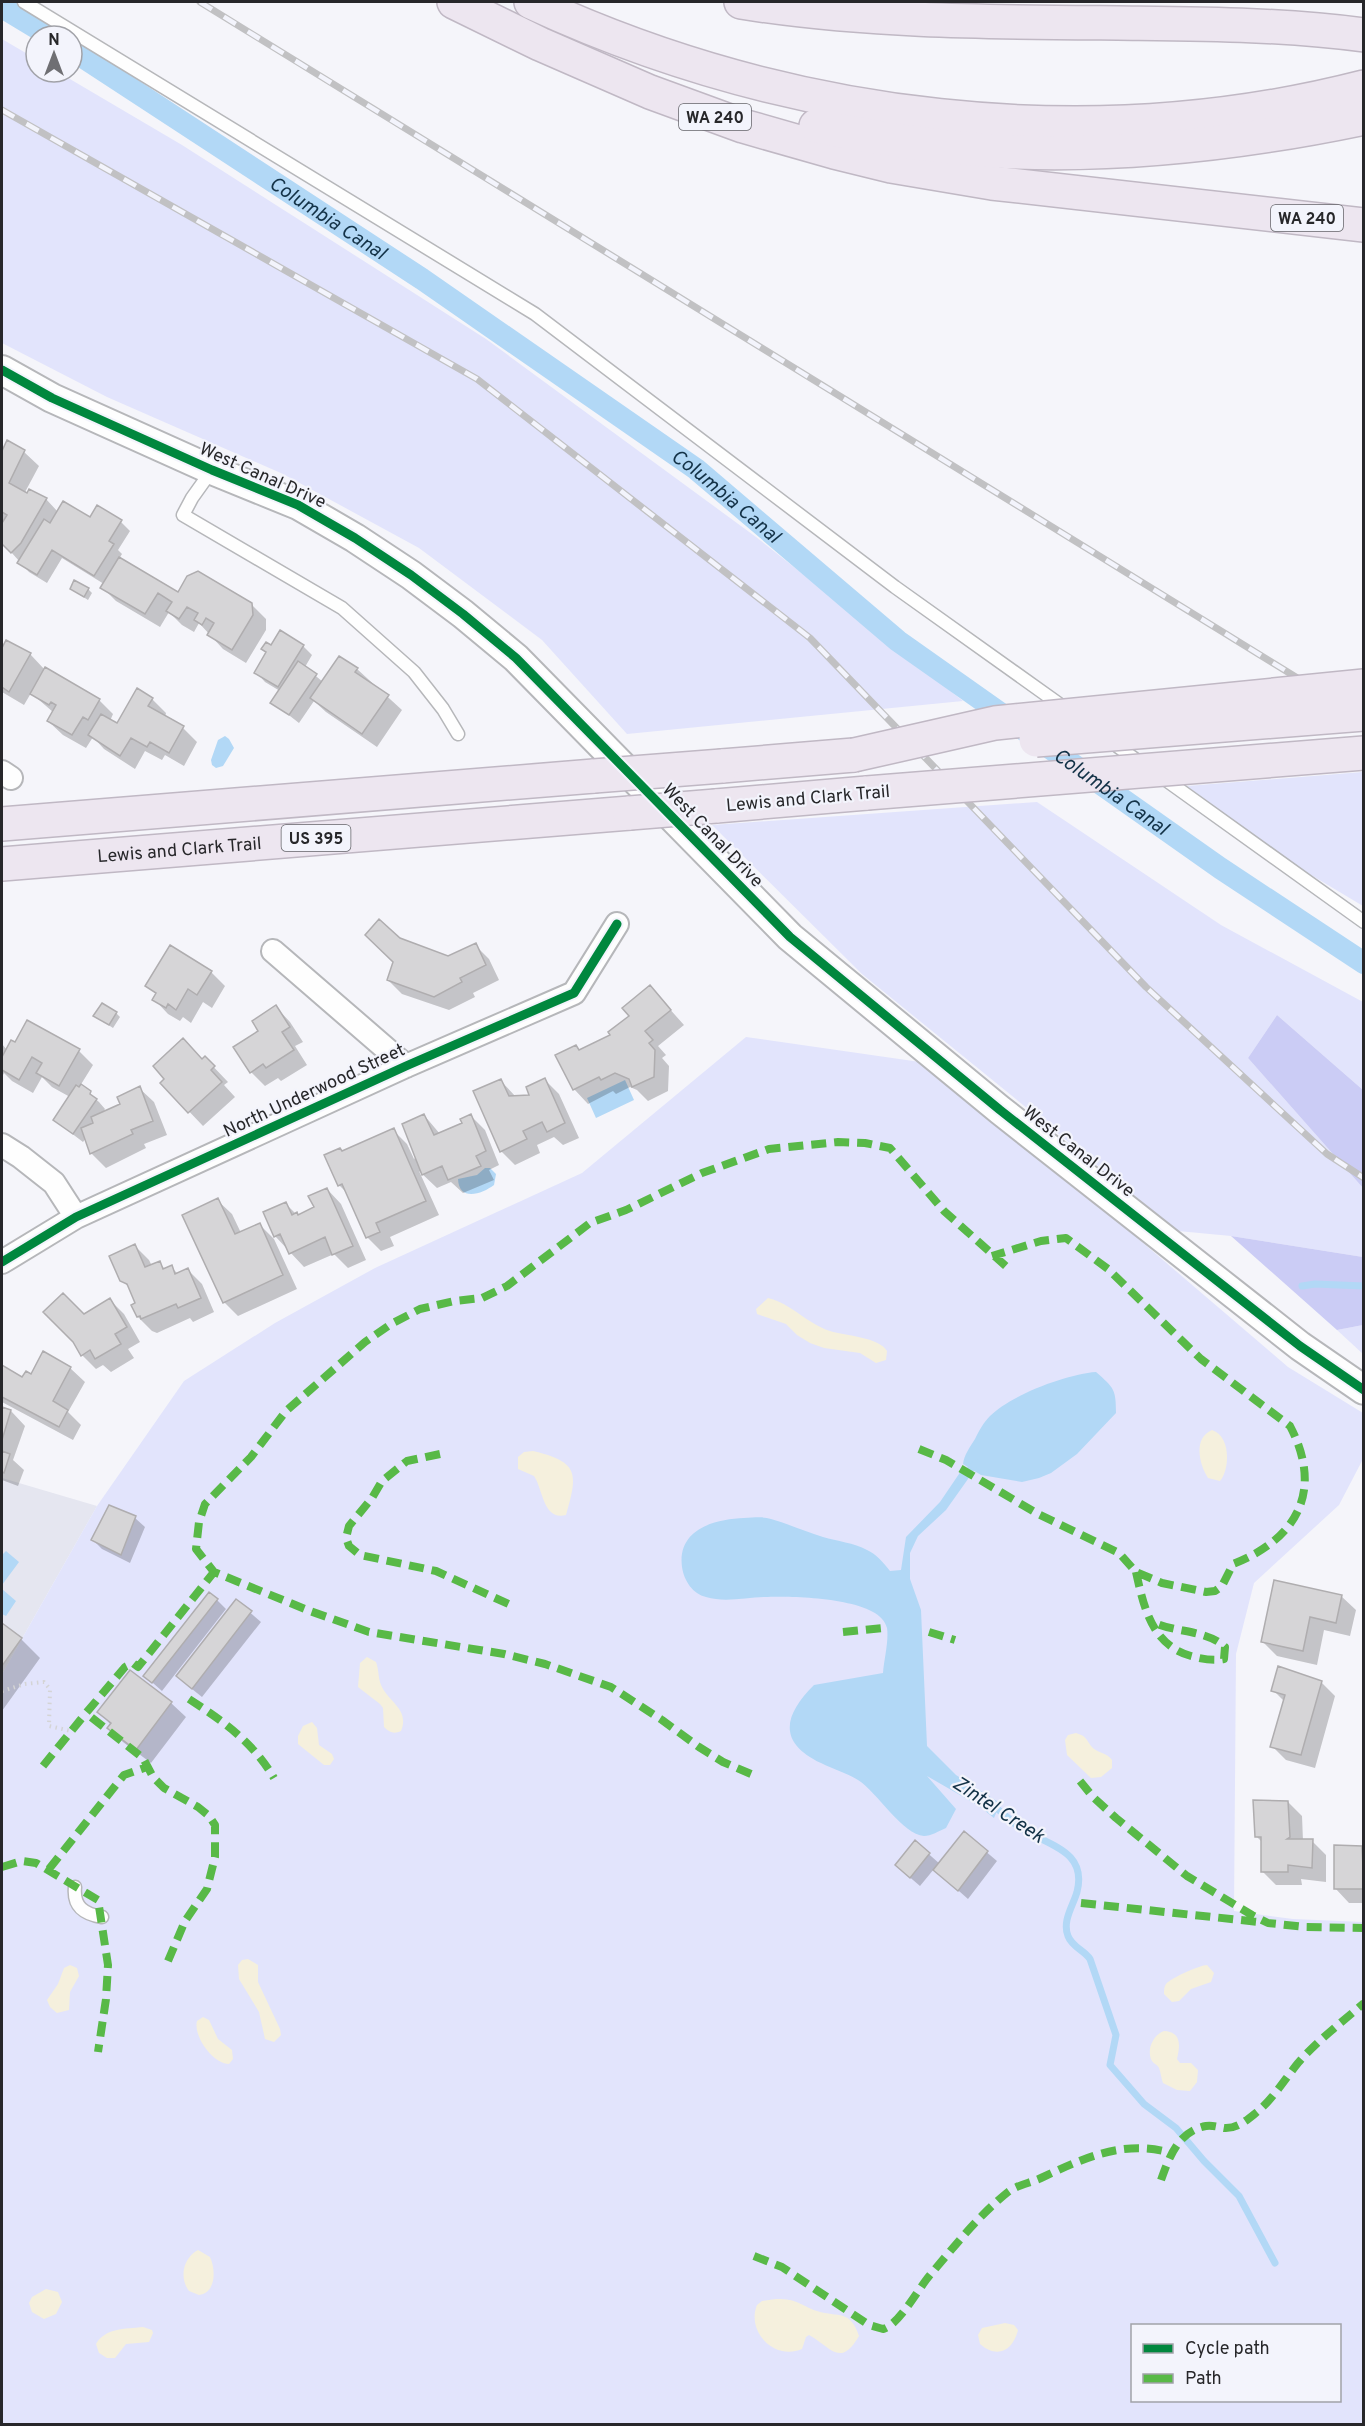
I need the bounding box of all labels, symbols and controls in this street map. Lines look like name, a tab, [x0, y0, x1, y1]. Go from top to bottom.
north arrow	[24, 24, 84, 84]
text: N	[48, 31, 60, 51]
road number: WA 240	[679, 104, 751, 130]
water label: Columbia Canal	[263, 171, 391, 267]
road number: WA 240	[1271, 205, 1343, 231]
street label: West Canal Drive	[195, 438, 329, 515]
water label: Columbia Canal	[665, 445, 786, 551]
water label: Columbia Canal	[1048, 744, 1174, 843]
street label: West Canal Drive	[656, 779, 768, 893]
street label: Lewis and Clark Trail	[725, 781, 891, 818]
road number: US 395	[282, 825, 350, 851]
street label: Lewis and Clark Trail	[97, 833, 263, 869]
street label: North Underwood Street	[220, 1039, 409, 1144]
street label: West Canal Drive	[1017, 1101, 1139, 1203]
water label: Zintel Creek	[947, 1771, 1050, 1851]
legend	[1131, 2324, 1341, 2402]
text: Cycle path	[1185, 2338, 1270, 2361]
text: Path	[1185, 2368, 1222, 2391]

